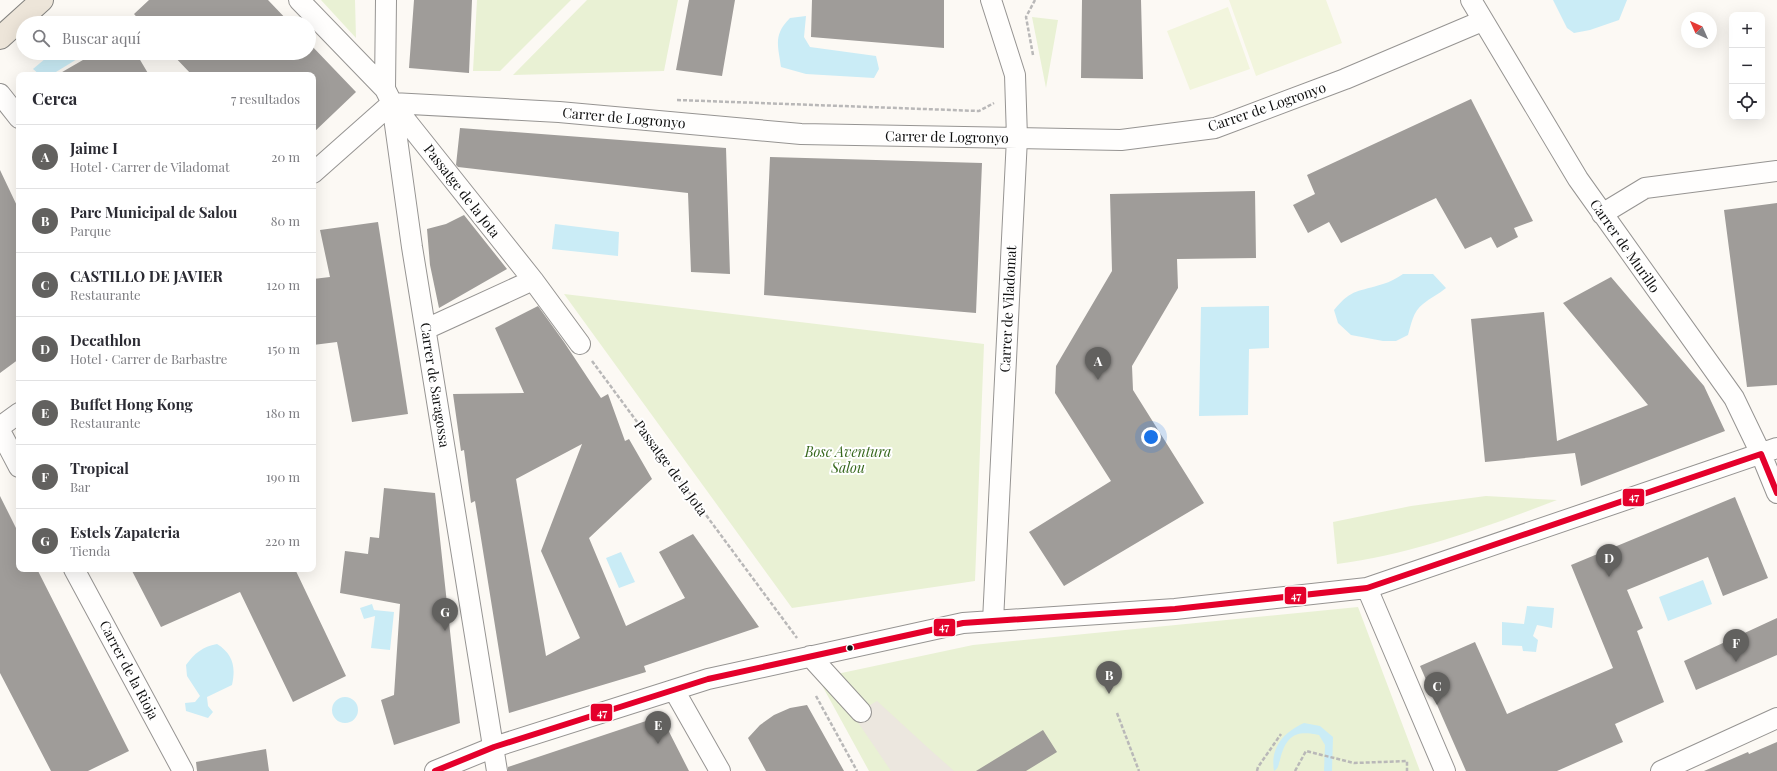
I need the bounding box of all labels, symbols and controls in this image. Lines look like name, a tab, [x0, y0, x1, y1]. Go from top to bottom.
north arrow	[1681, 12, 1717, 48]
map controls	[1729, 12, 1765, 120]
button: +	[1729, 12, 1765, 48]
search box	[16, 16, 316, 60]
icon: search	[30, 27, 52, 49]
text: Buscar aquí	[62, 28, 141, 48]
button: −	[1729, 48, 1765, 84]
street label: Carrer de Logronyo	[1205, 77, 1329, 136]
button: locate	[1729, 84, 1765, 120]
text: Cerca	[32, 87, 77, 109]
text: 7 resultados	[231, 90, 300, 107]
street label: Carrer de Logronyo	[562, 103, 687, 132]
street label: Carrer de Logronyo	[885, 126, 1009, 147]
text: Jaime I	[70, 138, 118, 158]
street label: Passatge de la Jota	[420, 140, 505, 241]
text: A	[41, 148, 49, 165]
text: 20 m	[271, 148, 300, 165]
text: Hotel · Carrer de Viladomat	[70, 158, 230, 175]
street label: Carrer de Murillo	[1586, 195, 1665, 296]
text: Parc Municipal de Salou	[70, 202, 237, 222]
text: B	[41, 212, 49, 229]
text: 80 m	[271, 212, 300, 229]
text: Parque	[70, 222, 111, 239]
street label: Carrer de Viladomat	[995, 244, 1020, 373]
text: CASTILLO DE JAVIER	[70, 266, 223, 286]
text: C	[40, 276, 50, 293]
text: 120 m	[266, 276, 300, 293]
text: Restaurante	[70, 286, 141, 303]
street label: Carrer de Saragossa	[416, 321, 455, 449]
text: Decathlon	[70, 330, 141, 350]
text: D	[40, 340, 50, 357]
text: 150 m	[267, 340, 300, 357]
pin: A	[1085, 347, 1111, 380]
text: Hotel · Carrer de Barbastre	[70, 350, 227, 367]
text: Buffet Hong Kong	[70, 394, 193, 414]
text: E	[41, 404, 49, 421]
text: 180 m	[266, 404, 300, 421]
text: Restaurante	[70, 414, 141, 431]
street label: Passatge de la Jota	[630, 416, 712, 519]
your location	[1141, 427, 1161, 447]
park label: Bosc Aventura Salou	[804, 442, 891, 477]
text: Tropical	[70, 458, 129, 478]
text: F	[41, 468, 49, 485]
text: 190 m	[266, 468, 300, 485]
text: Bar	[70, 478, 90, 495]
line badge: 47	[1622, 488, 1645, 507]
text: 47	[1629, 489, 1639, 504]
text: Estels Zapateria	[70, 522, 180, 542]
text: G	[40, 532, 50, 549]
text: 220 m	[265, 532, 300, 549]
text: Tienda	[70, 542, 110, 559]
pin: D	[1596, 544, 1622, 577]
line badge: 47	[1284, 586, 1307, 605]
text: 47	[1291, 588, 1301, 603]
pin: G	[432, 598, 458, 631]
street label: Carrer de la Rioja	[95, 617, 164, 723]
line badge: 47	[933, 618, 956, 637]
text: 47	[939, 619, 949, 634]
pin: F	[1723, 629, 1749, 662]
unlabelled marker	[845, 643, 855, 653]
pin: B	[1096, 661, 1122, 694]
pin: C	[1424, 672, 1450, 705]
line badge: 47	[590, 703, 613, 722]
text: 47	[597, 705, 607, 720]
pin: E	[645, 711, 671, 744]

